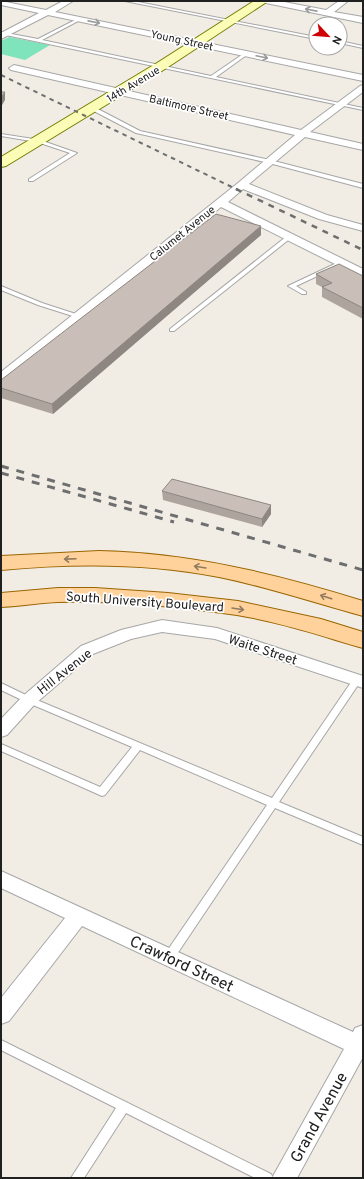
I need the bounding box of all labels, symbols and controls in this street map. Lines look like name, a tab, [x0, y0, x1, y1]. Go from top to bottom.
one-way arrow	[305, 5, 318, 13]
north arrow	[308, 16, 348, 56]
one-way arrow	[87, 19, 100, 27]
street label: Young Street	[149, 27, 214, 54]
text: N	[328, 33, 344, 47]
one-way arrow	[256, 53, 269, 61]
street label: 14th Avenue	[104, 63, 163, 106]
street label: Baltimore Street	[148, 92, 230, 124]
street label: Calumet Avenue	[147, 203, 218, 265]
one-way arrow	[64, 555, 77, 562]
one-way arrow	[194, 563, 207, 571]
street label: South University Boulevard	[65, 589, 224, 616]
one-way arrow	[320, 593, 332, 601]
one-way arrow	[232, 605, 245, 613]
street label: Waite Street	[226, 632, 299, 670]
street label: Hill Avenue	[35, 646, 96, 699]
street label: Crawford Street	[126, 932, 236, 998]
street label: Grand Avenue	[287, 1069, 353, 1167]

